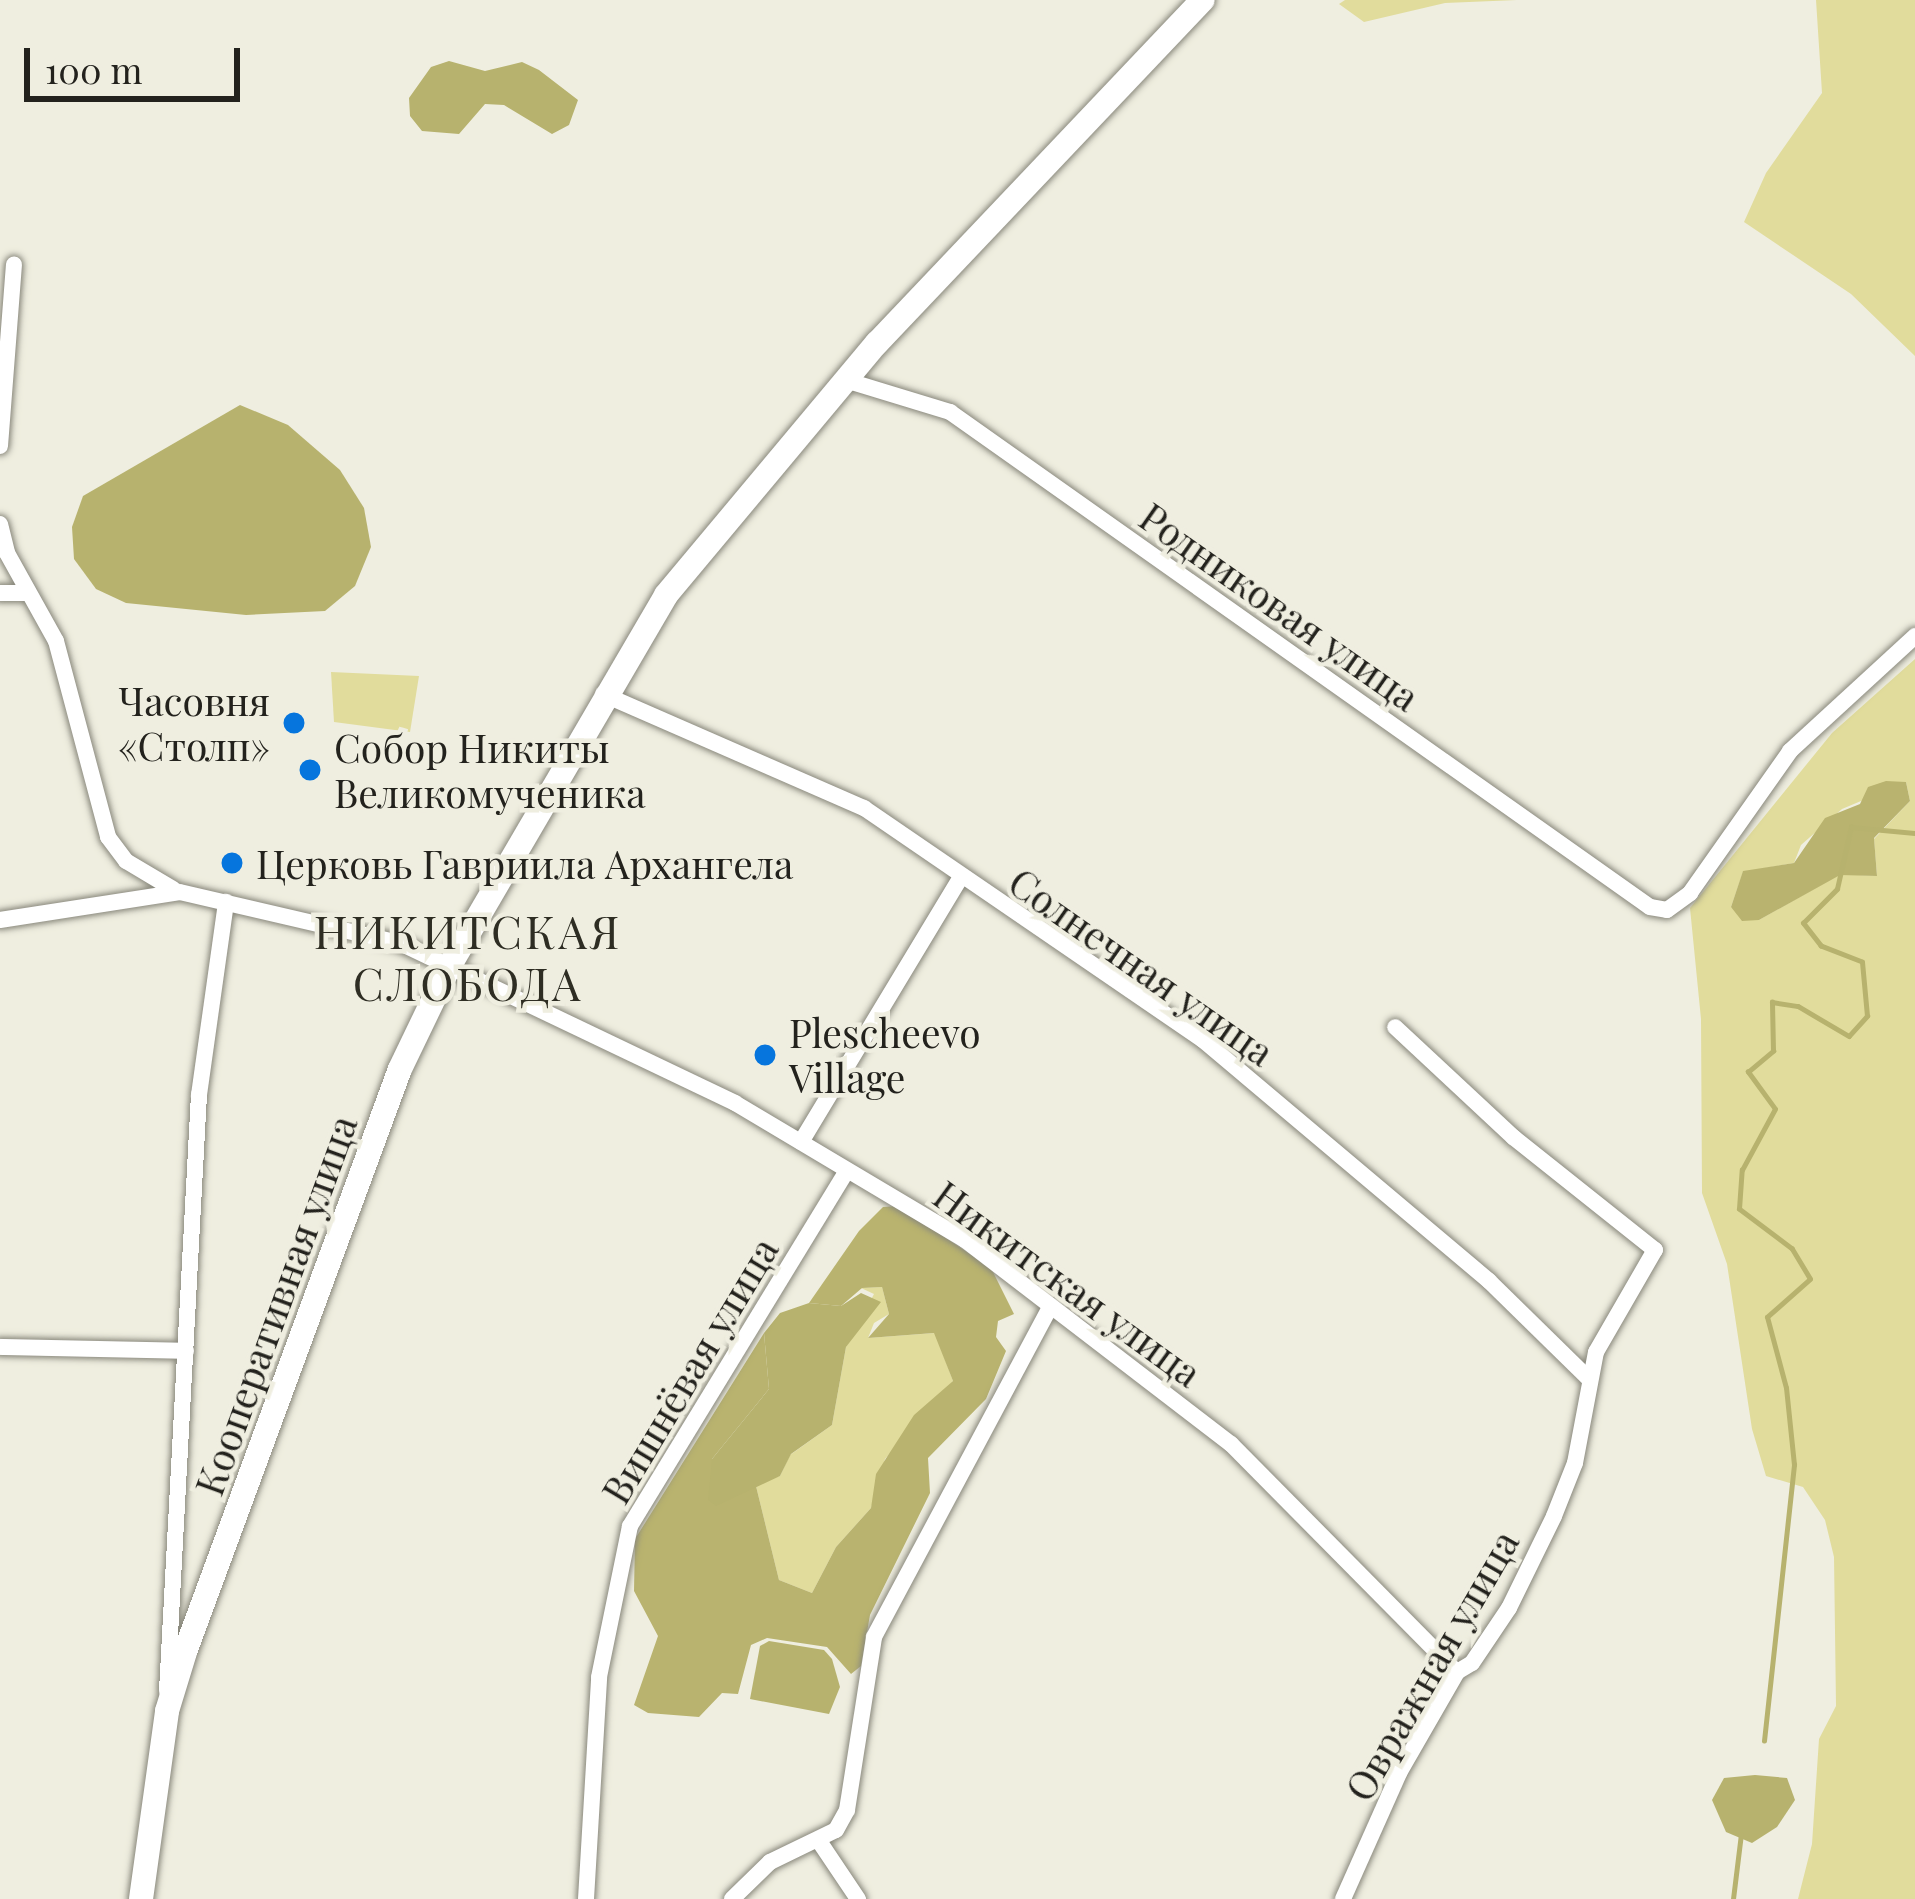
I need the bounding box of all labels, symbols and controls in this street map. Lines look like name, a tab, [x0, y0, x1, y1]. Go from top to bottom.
scale bar	[30, 24, 246, 98]
text: 100 m	[45, 45, 142, 93]
street label: Родниковая улица	[1131, 492, 1429, 720]
place label: Часовня «Столп»	[118, 678, 270, 769]
marker: Часовня «Столп»	[281, 710, 307, 736]
place label: Собор Никиты Великомученика	[334, 725, 646, 816]
marker: Собор Никиты Великомученика	[297, 757, 323, 783]
place label: Церковь Гавриила Архангела	[256, 840, 793, 886]
marker: Церковь Гавриила Архангела	[219, 850, 245, 876]
street label: Солнечная улица	[1001, 857, 1283, 1075]
district label: НИКИТСКАЯ СЛОБОДА	[314, 904, 622, 1010]
place label: Plescheevo Village	[789, 1010, 981, 1101]
marker: Plescheevo Village	[752, 1042, 778, 1068]
street label: Кооперативная улица	[184, 1109, 366, 1501]
street label: Никитская улица	[925, 1170, 1211, 1396]
street label: Вишнёвая улица	[591, 1229, 787, 1511]
street label: Овражная улица	[1335, 1522, 1527, 1808]

